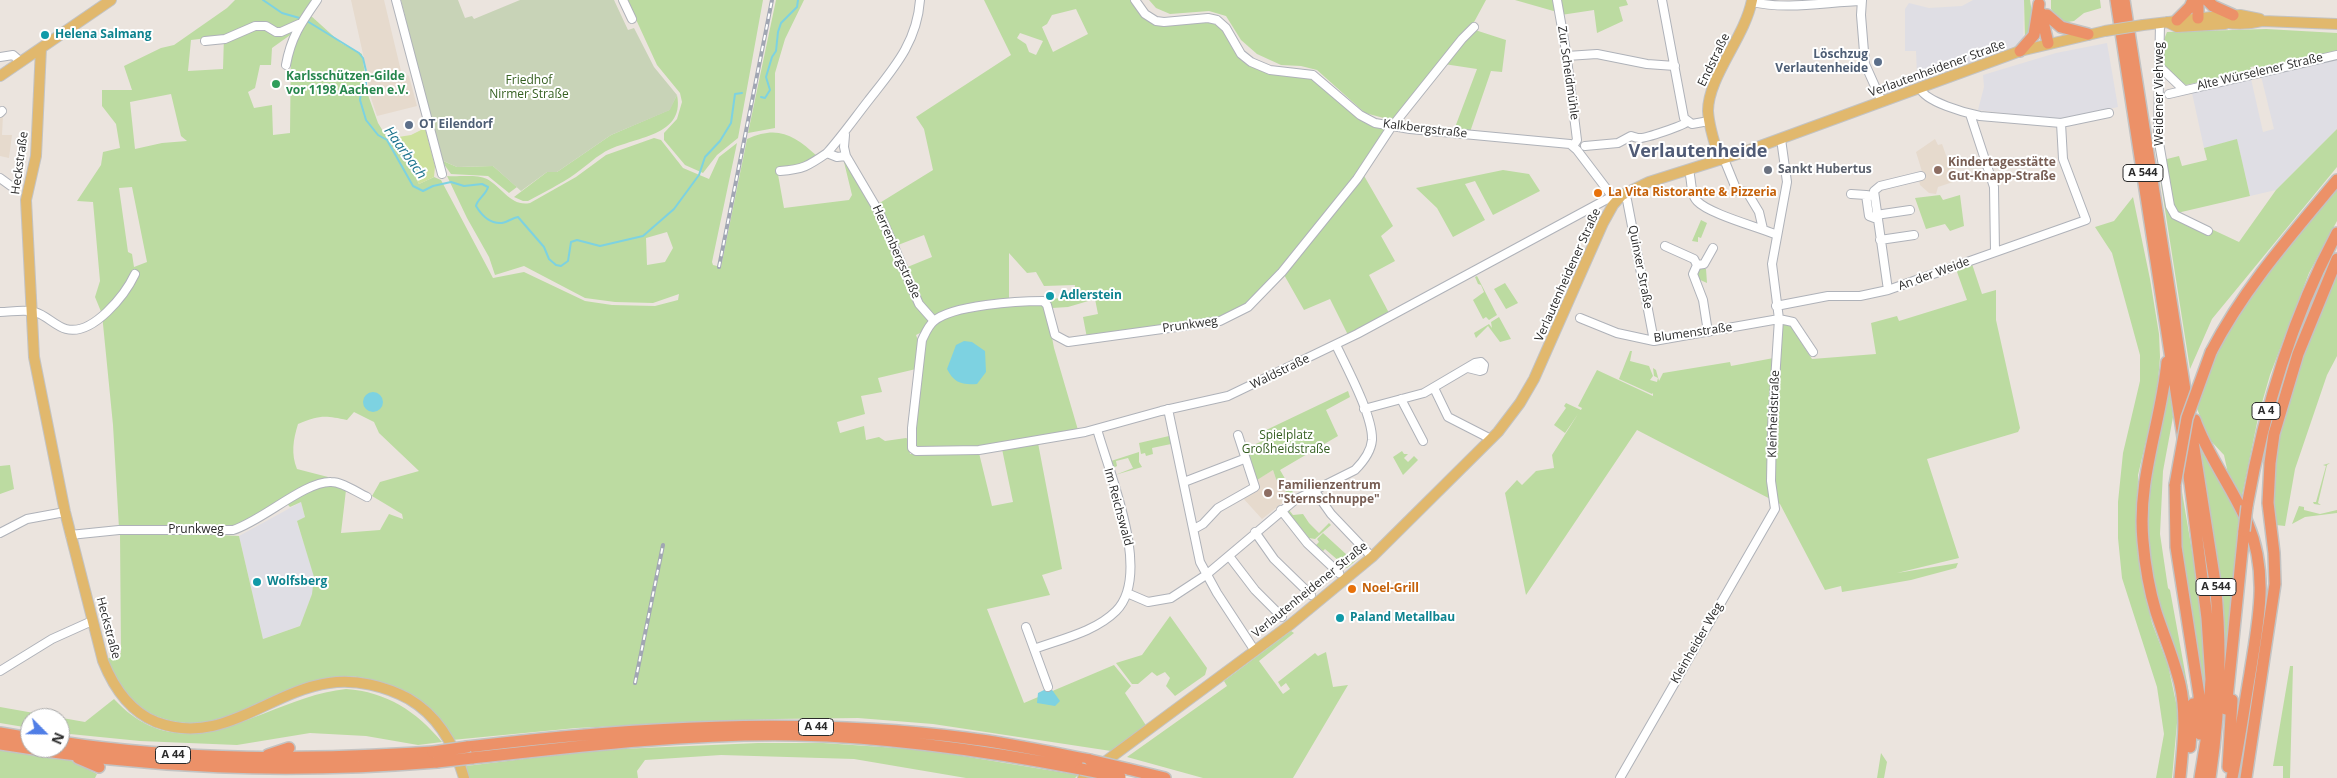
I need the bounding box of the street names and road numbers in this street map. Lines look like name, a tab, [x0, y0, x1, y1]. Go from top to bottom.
street label: Zur Scheidmühle	[1554, 25, 1582, 121]
street label: Endstraße	[1695, 31, 1733, 89]
street label: Verlautenheidener Straße	[1867, 38, 2007, 100]
street label: Weidener Viehweg	[2153, 42, 2167, 146]
street label: Alte Würselener Straße	[2195, 50, 2325, 94]
street label: Kalkbergstraße	[1382, 117, 1468, 141]
street label: Heckstraße	[8, 131, 32, 195]
road number: A 544	[2123, 164, 2163, 182]
street label: Herrenbergstraße	[869, 203, 923, 301]
street label: Verlautenheidener Straße	[1532, 206, 1604, 344]
street label: Quinxer Straße	[1625, 224, 1655, 310]
street label: An der Weide	[1896, 254, 1972, 294]
street label: Prunkweg	[1161, 314, 1219, 336]
street label: Blumenstraße	[1653, 320, 1733, 346]
street label: Waldstraße	[1248, 352, 1312, 392]
street label: Kleinheidstraße	[1765, 370, 1783, 458]
road number: A 4	[2252, 402, 2280, 420]
street label: Im Reichswald	[1101, 467, 1135, 547]
street label: Prunkweg	[168, 523, 224, 537]
street label: Verlautenheidener Straße	[1249, 539, 1371, 641]
road number: A 544	[2196, 578, 2236, 596]
street label: Heckstraße	[93, 596, 123, 660]
street label: Kleinheider Weg	[1668, 600, 1726, 686]
road number: A 44	[798, 719, 834, 736]
road number: A 44	[156, 746, 190, 764]

